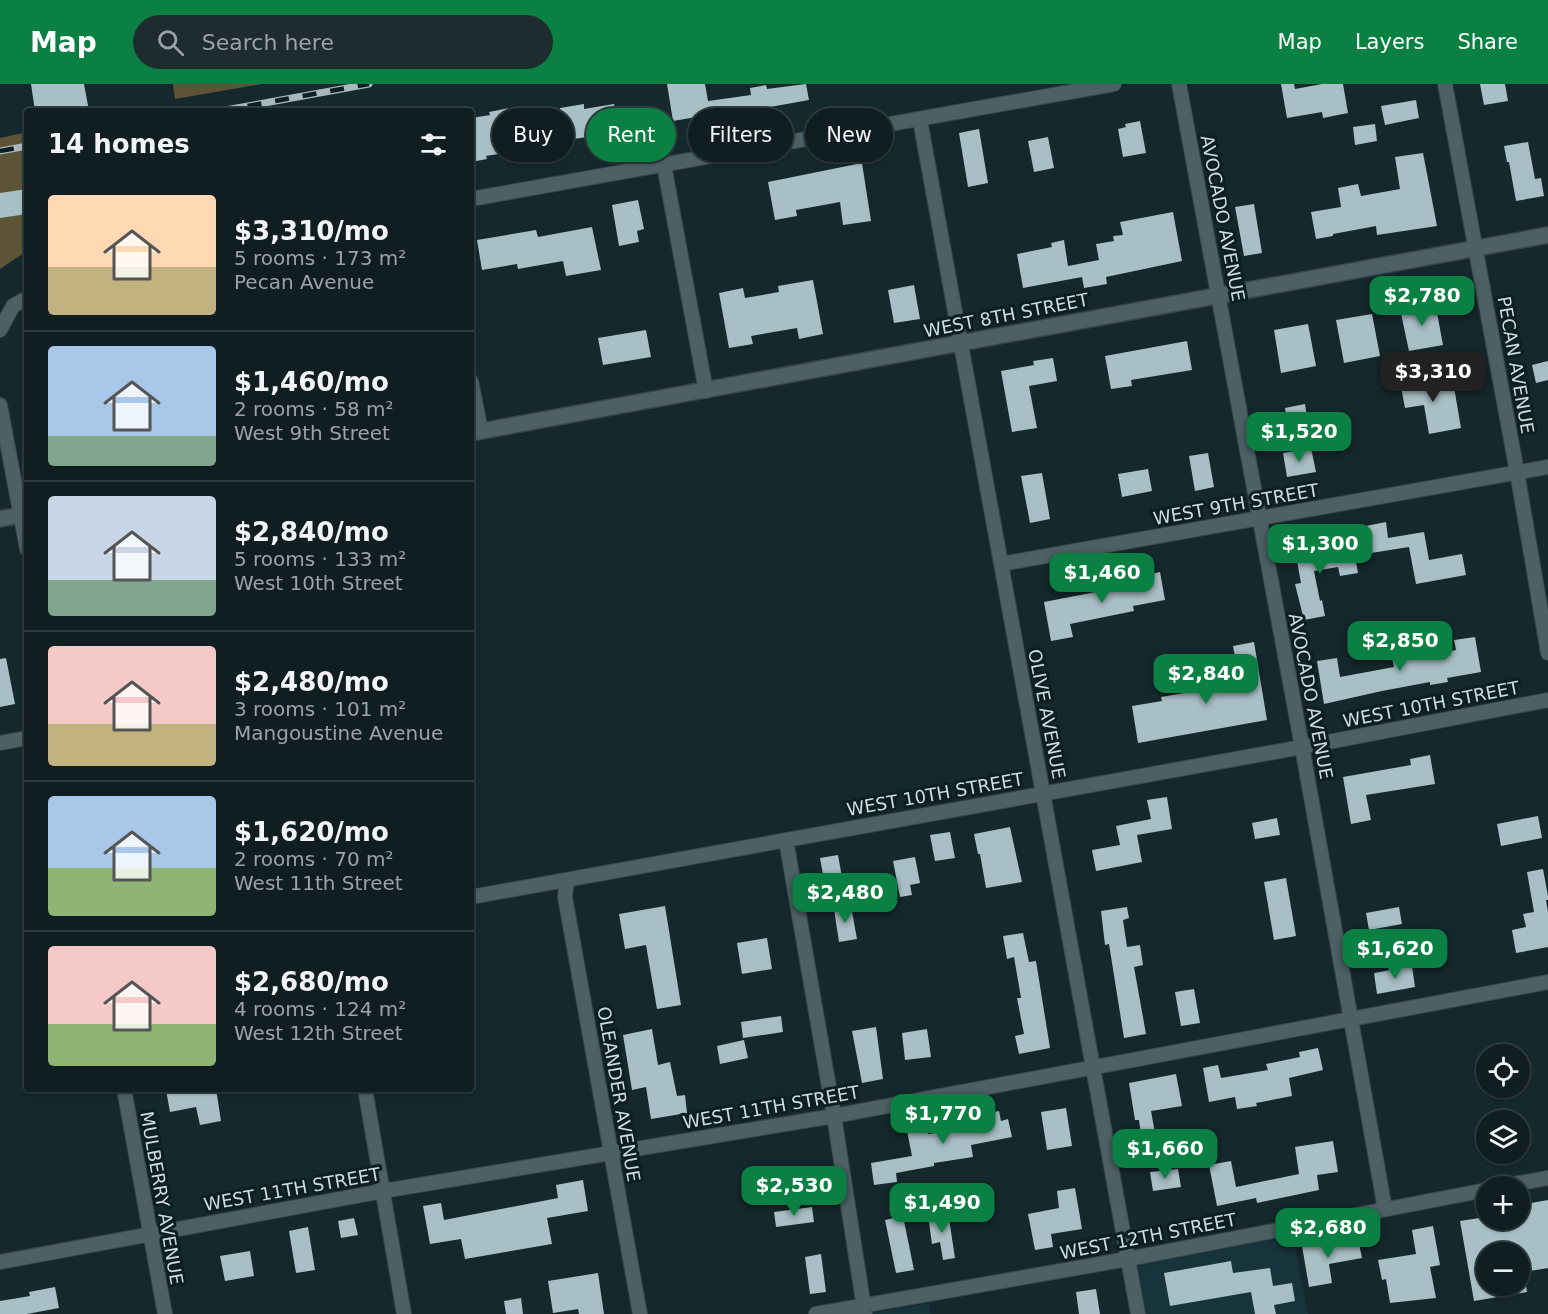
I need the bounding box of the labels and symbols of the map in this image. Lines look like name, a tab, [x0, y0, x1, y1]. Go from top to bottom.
street label: AVOCADO AVENUE	[1197, 133, 1249, 303]
pin: $2,780	[1373, 276, 1471, 327]
street label: WEST 8TH STREET	[922, 289, 1091, 341]
street label: PECAN AVENUE	[1494, 295, 1538, 435]
pin: $3,310	[1384, 352, 1482, 403]
pin: $1,520	[1250, 412, 1348, 463]
street label: WEST 9TH STREET	[1152, 479, 1321, 529]
pin: $1,300	[1271, 524, 1369, 575]
pin: $1,460	[1053, 553, 1151, 604]
street label: AVOCADO AVENUE	[1285, 611, 1337, 781]
pin: $2,850	[1351, 621, 1449, 672]
street label: OLIVE AVENUE	[1024, 647, 1070, 781]
pin: $2,840	[1157, 654, 1255, 705]
street label: WEST 10TH STREET	[1341, 676, 1522, 731]
street label: WEST 10TH STREET	[845, 768, 1026, 820]
pin: $2,480	[796, 873, 894, 924]
pin: $1,620	[1346, 929, 1444, 980]
street label: OLEANDER AVENUE	[593, 1005, 645, 1183]
street label: WEST 11TH STREET	[681, 1081, 862, 1133]
pin: $1,770	[894, 1094, 992, 1145]
street label: MULBERRY AVENUE	[136, 1110, 188, 1286]
pin: $1,660	[1116, 1129, 1214, 1180]
street label: WEST 11TH STREET	[202, 1163, 383, 1215]
pin: $2,530	[745, 1166, 843, 1217]
pin: $1,490	[893, 1183, 991, 1234]
street label: WEST 12TH STREET	[1058, 1208, 1239, 1263]
pin: $2,680	[1279, 1208, 1377, 1259]

